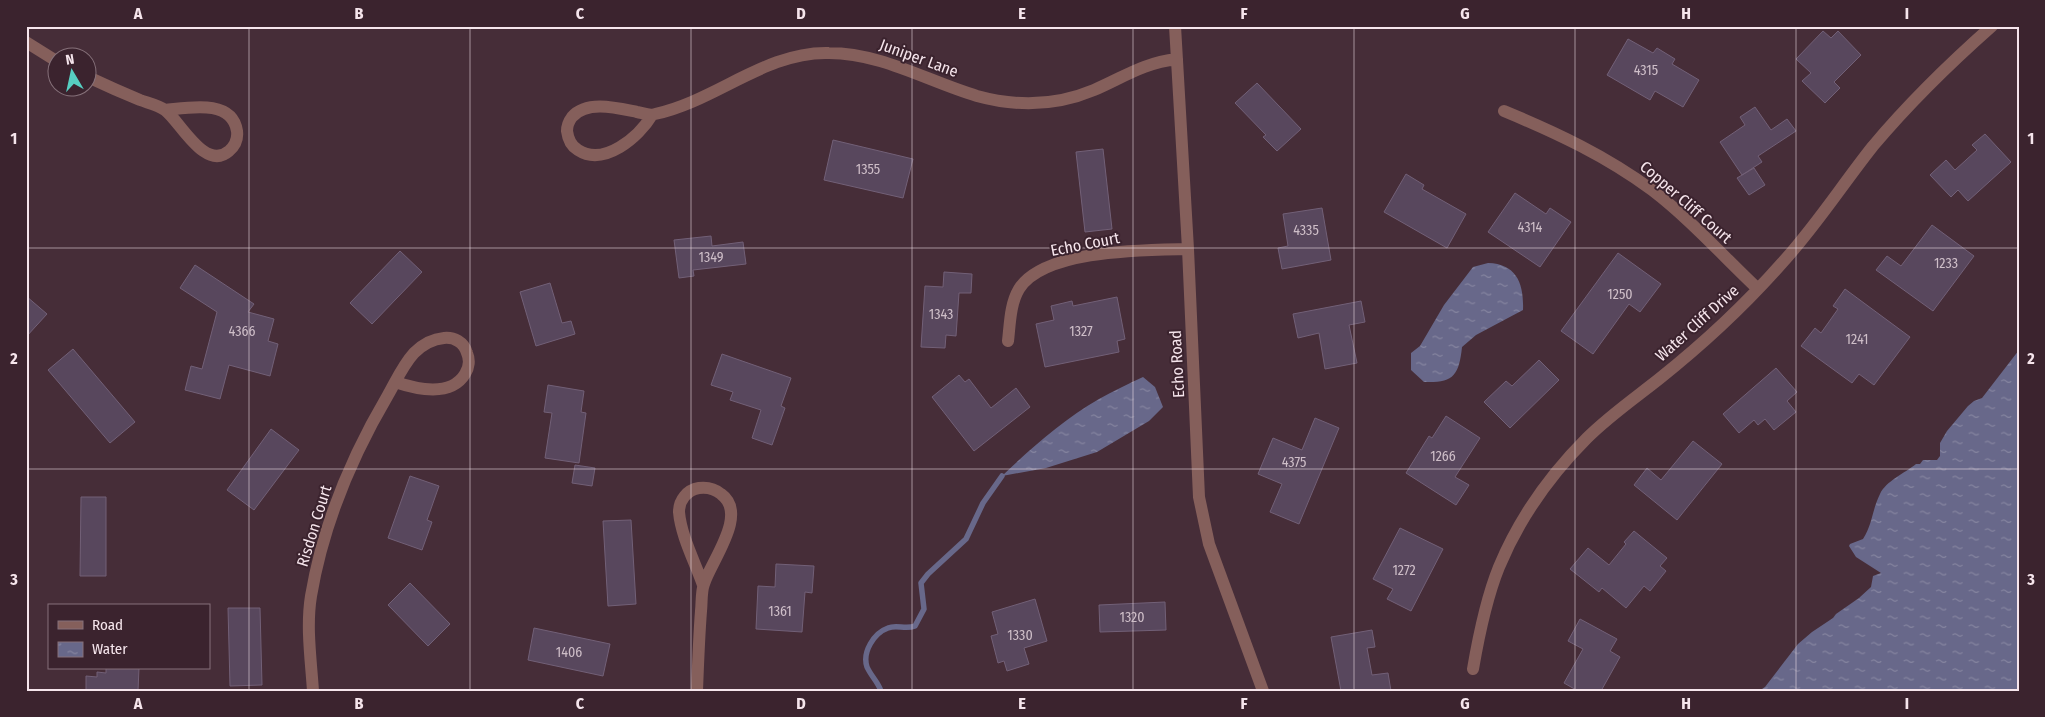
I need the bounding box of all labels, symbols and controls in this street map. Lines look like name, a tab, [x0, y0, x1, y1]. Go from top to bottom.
text: A	[133, 4, 143, 23]
text: B	[355, 4, 364, 23]
text: C	[576, 4, 585, 23]
text: D	[796, 4, 806, 23]
text: E	[1018, 4, 1026, 23]
text: F	[1240, 4, 1248, 23]
text: G	[1460, 4, 1470, 23]
text: H	[1681, 4, 1691, 23]
text: I	[1905, 4, 1909, 23]
street label: Juniper Lane	[877, 35, 961, 81]
north arrow	[48, 48, 98, 98]
text: N	[65, 51, 76, 69]
house number: 4315	[1634, 62, 1658, 79]
text: 1	[11, 129, 17, 148]
text: 1	[2028, 129, 2034, 148]
street label: Copper Cliff Court	[1636, 157, 1736, 248]
house number: 1355	[856, 161, 880, 178]
house number: 4314	[1518, 219, 1543, 236]
house number: 4335	[1293, 222, 1319, 239]
street label: Echo Court	[1049, 228, 1122, 260]
house number: 1349	[698, 249, 724, 266]
house number: 1233	[1934, 255, 1958, 272]
street label: Water Cliff Drive	[1652, 281, 1743, 365]
house number: 1250	[1607, 286, 1633, 303]
house number: 1343	[929, 306, 953, 323]
house number: 4366	[229, 323, 255, 340]
house number: 1327	[1069, 323, 1093, 340]
street label: Echo Road	[1166, 330, 1188, 398]
house number: 1241	[1846, 331, 1868, 348]
text: 2	[9, 349, 18, 368]
text: 2	[2026, 349, 2035, 368]
house number: 1266	[1430, 448, 1456, 465]
house number: 4375	[1282, 454, 1306, 471]
street label: Risdon Court	[293, 482, 336, 569]
house number: 1272	[1392, 562, 1416, 579]
text: 3	[9, 570, 18, 589]
text: 3	[2026, 570, 2035, 589]
house number: 1361	[768, 603, 792, 620]
legend	[48, 604, 210, 670]
house number: 1320	[1119, 609, 1145, 626]
text: Road	[92, 616, 123, 634]
house number: 1330	[1007, 627, 1033, 644]
text: Water	[92, 640, 128, 658]
house number: 1406	[556, 644, 582, 661]
text: A	[133, 694, 143, 713]
text: B	[355, 694, 364, 713]
text: C	[576, 694, 585, 713]
text: D	[796, 694, 806, 713]
text: E	[1018, 694, 1026, 713]
text: F	[1240, 694, 1248, 713]
text: G	[1460, 694, 1470, 713]
text: H	[1681, 694, 1691, 713]
text: I	[1905, 694, 1909, 713]

